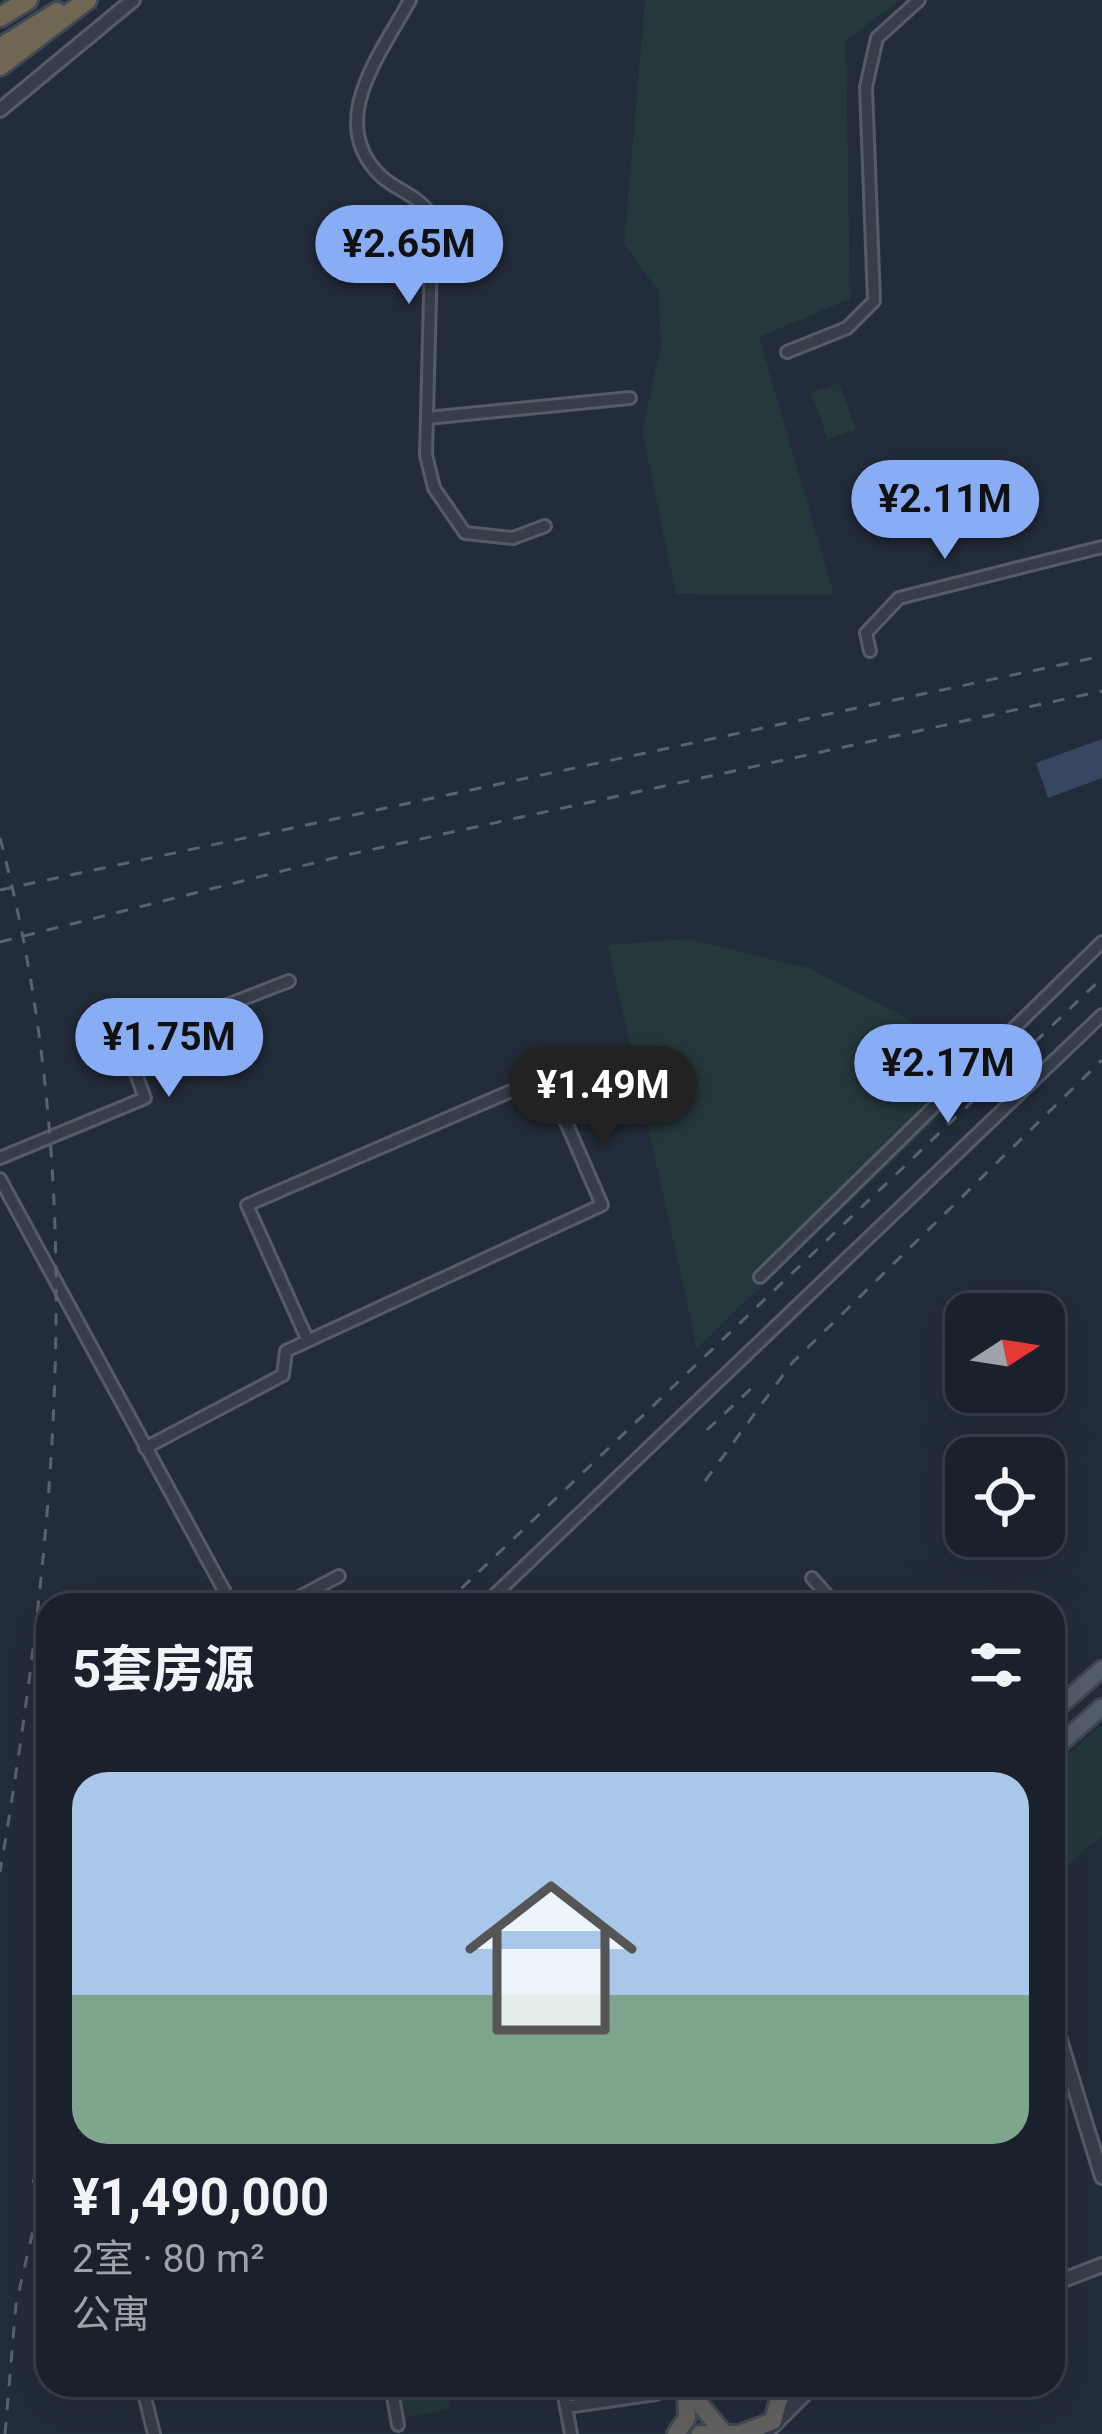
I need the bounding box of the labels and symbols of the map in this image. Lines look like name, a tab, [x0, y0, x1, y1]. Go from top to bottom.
pin: ¥2.65M	[311, 205, 507, 307]
pin: ¥2.11M	[847, 460, 1043, 562]
pin: ¥1.75M	[71, 998, 267, 1100]
pin: ¥2.17M	[850, 1024, 1046, 1126]
pin: ¥1.49M	[505, 1046, 701, 1148]
north arrow	[945, 1293, 1065, 1413]

